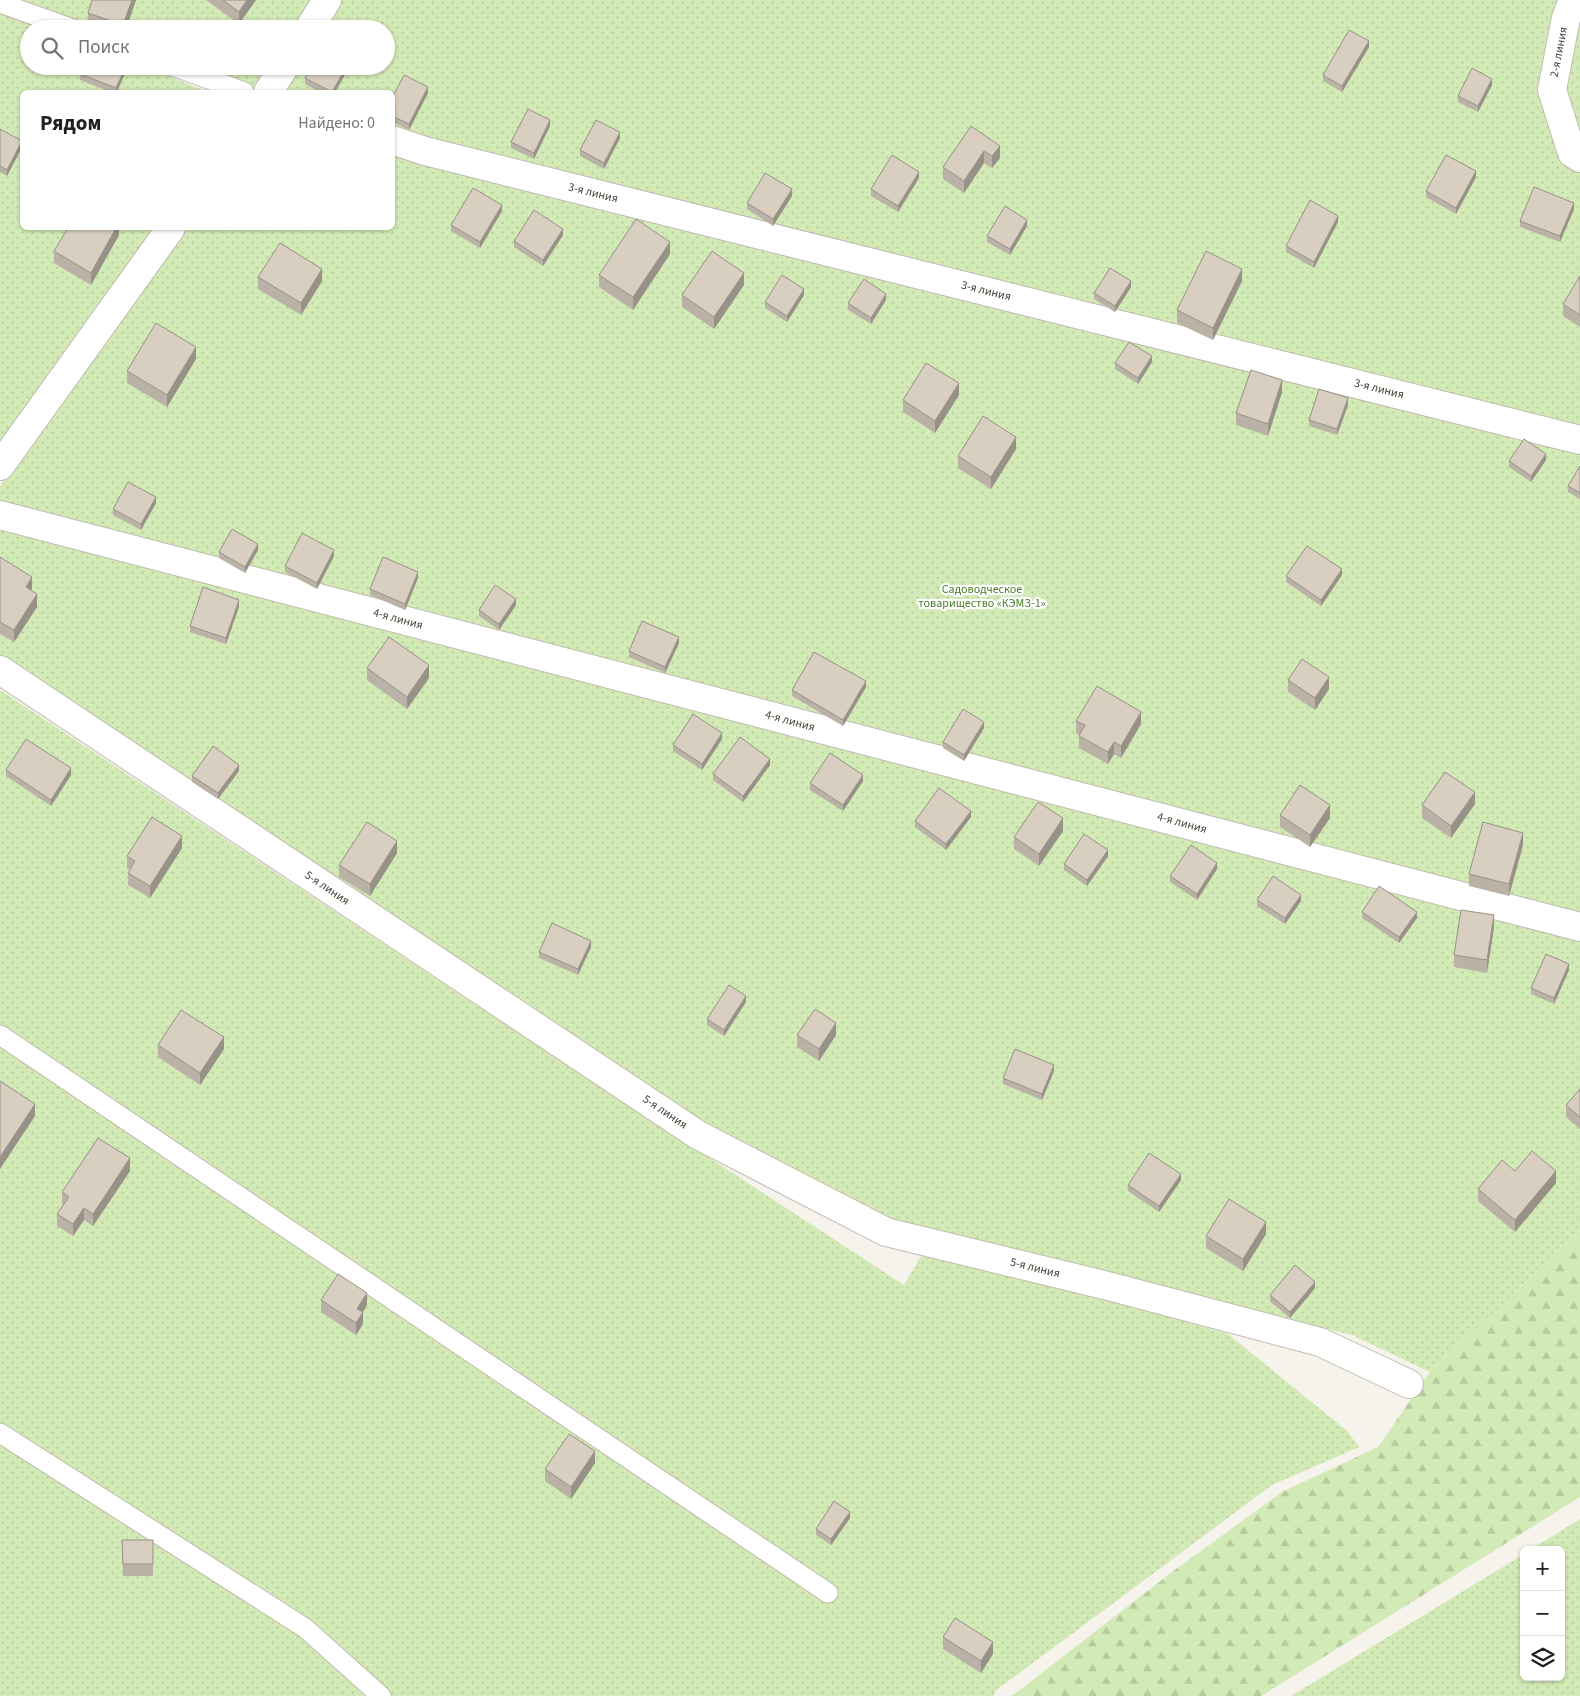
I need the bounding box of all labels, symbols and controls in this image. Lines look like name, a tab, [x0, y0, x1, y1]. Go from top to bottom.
search box	[20, 20, 395, 75]
street label: 2-я линия	[1546, 25, 1572, 79]
icon: search	[38, 34, 66, 62]
text: Поиск	[78, 34, 129, 61]
text: Рядом	[40, 108, 101, 138]
text: Найдено: 0	[298, 112, 375, 134]
street label: 3-я линия	[566, 179, 620, 207]
street label: 3-я линия	[959, 277, 1013, 305]
street label: 3-я линия	[1352, 375, 1406, 403]
park label: Садоводческое товарищество «КЭМЗ-1»	[918, 581, 1046, 612]
street label: 4-я линия	[371, 604, 425, 634]
street label: 4-я линия	[763, 706, 817, 736]
street label: 4-я линия	[1155, 808, 1209, 838]
street label: 5-я линия	[301, 867, 353, 909]
street label: 5-я линия	[639, 1091, 691, 1133]
street label: 5-я линия	[1008, 1254, 1062, 1282]
map controls	[1520, 1546, 1565, 1681]
button: +	[1520, 1546, 1565, 1591]
button: −	[1520, 1591, 1565, 1636]
button: layers	[1520, 1636, 1565, 1681]

